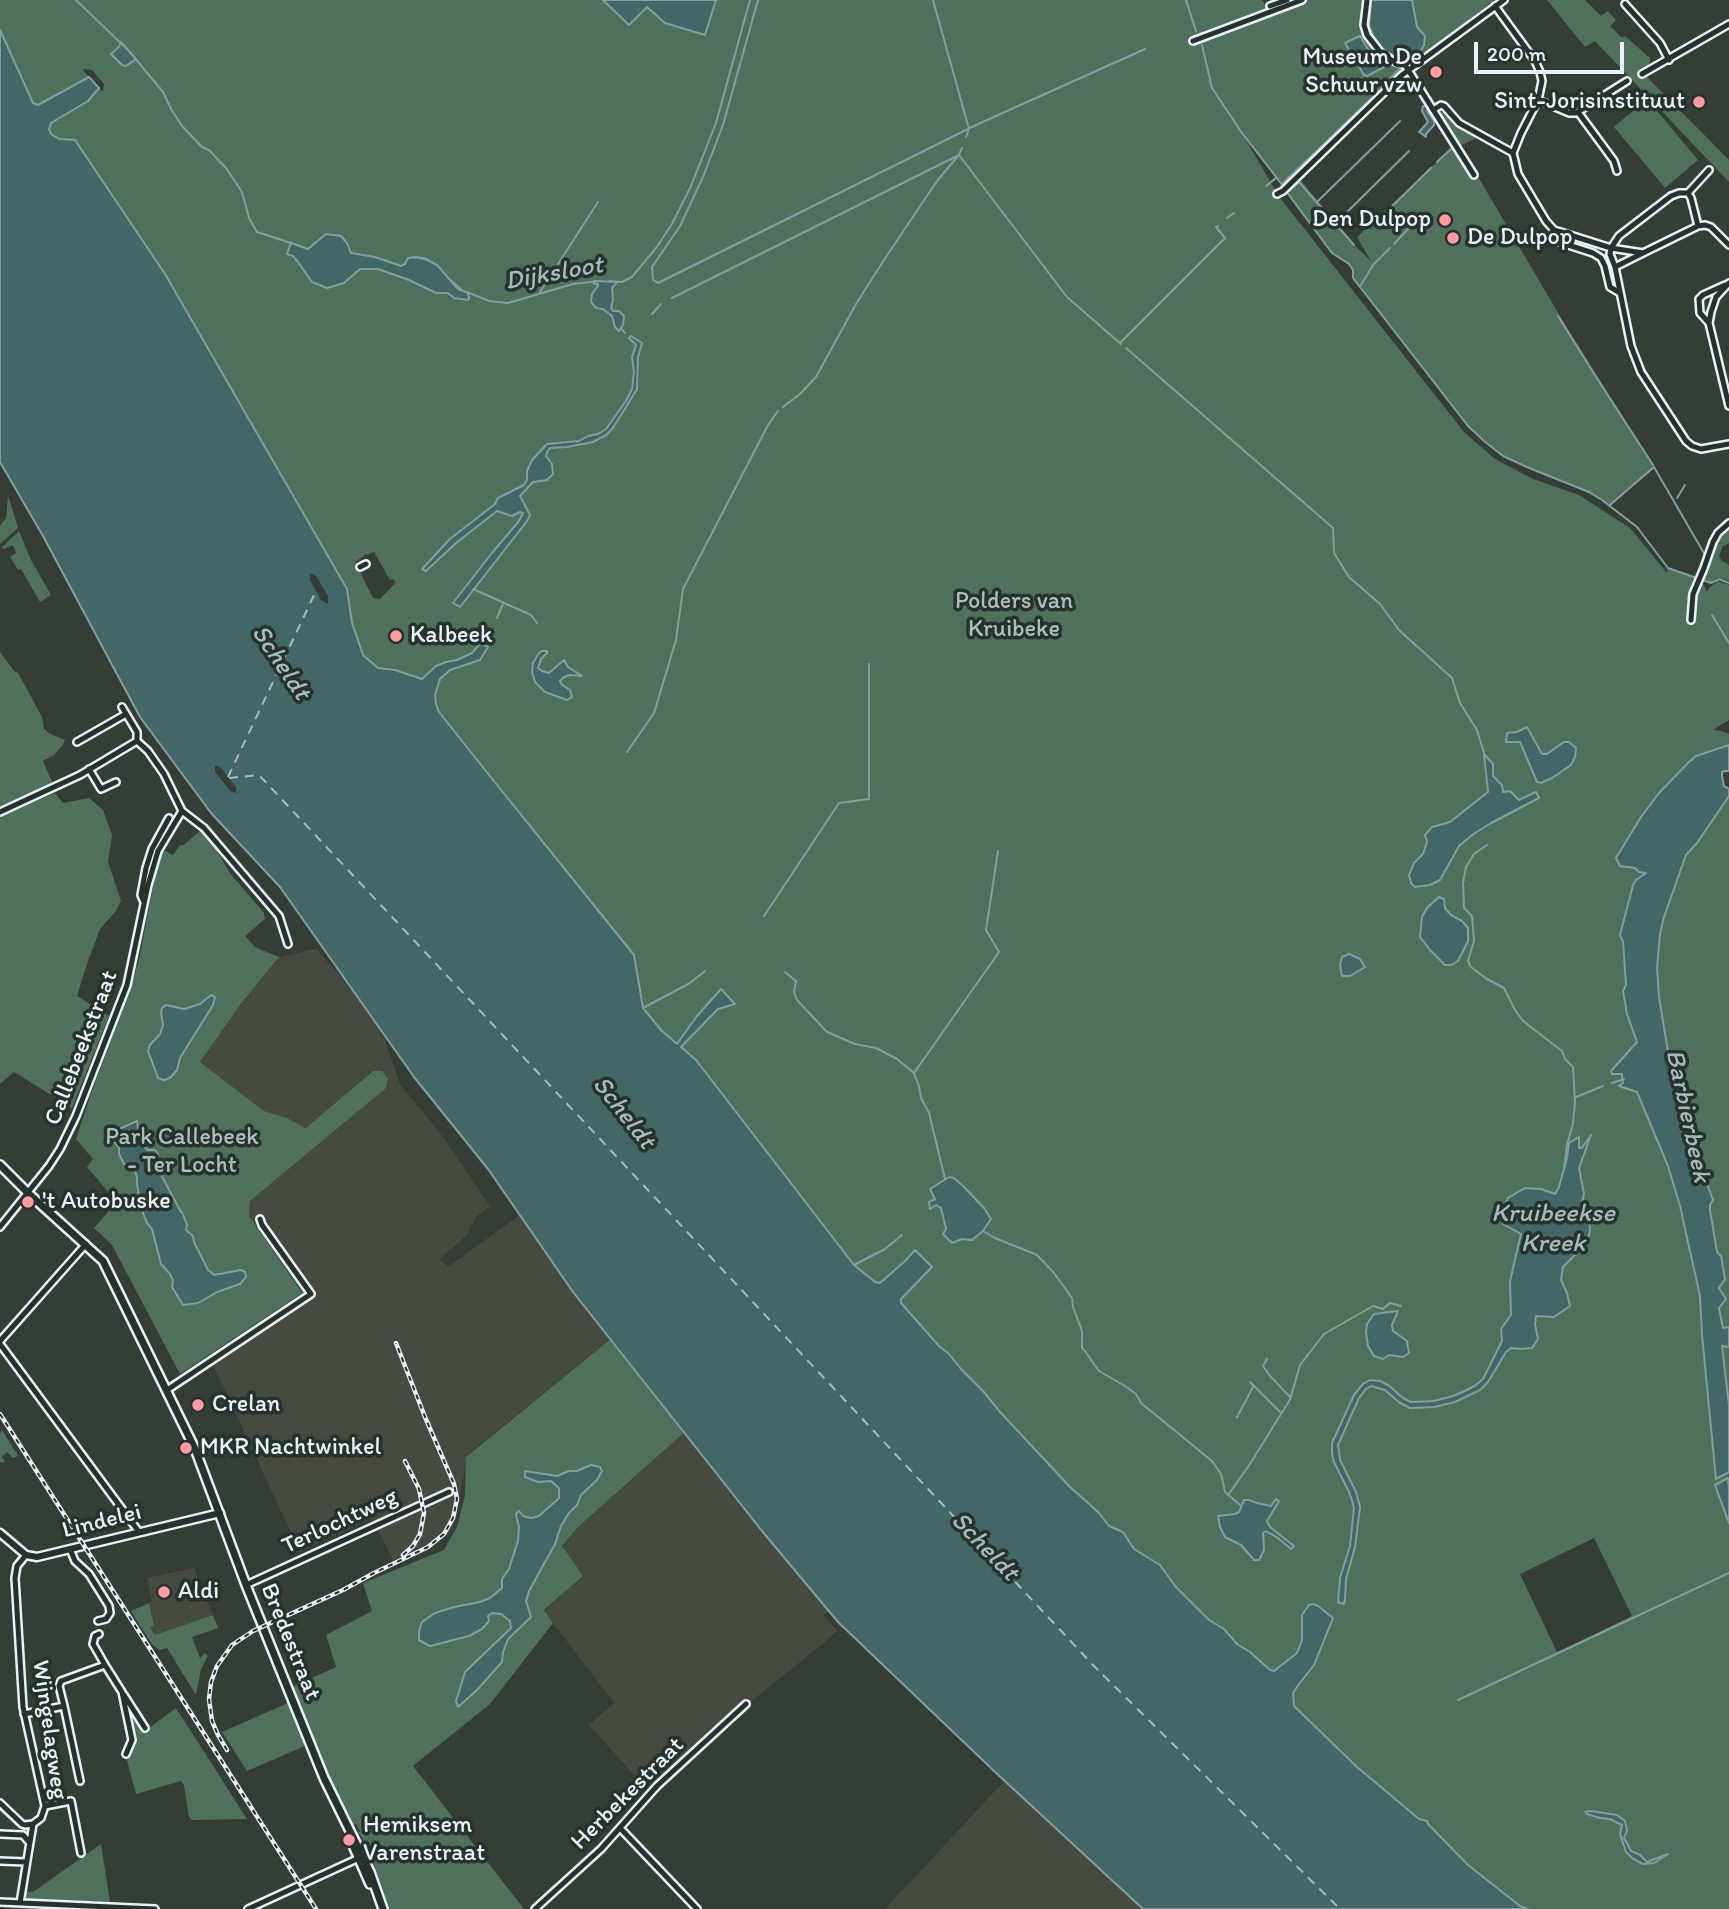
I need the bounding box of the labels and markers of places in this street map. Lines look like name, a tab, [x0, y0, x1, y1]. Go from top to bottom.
place label: Museum De Schuur vzw	[1302, 44, 1422, 100]
marker: Museum De Schuur vzw	[1428, 64, 1444, 80]
place label: Sint-Jorisinstituut	[1494, 88, 1685, 116]
marker: Sint-Jorisinstituut	[1691, 94, 1707, 110]
place label: Den Dulpop	[1312, 206, 1431, 234]
marker: Den Dulpop	[1437, 212, 1453, 228]
place label: De Dulpop	[1467, 224, 1572, 252]
marker: De Dulpop	[1445, 230, 1461, 246]
place label: Kalbeek	[410, 622, 492, 650]
marker: Kalbeek	[388, 628, 404, 644]
place label: 't Autobuske	[42, 1188, 171, 1216]
marker: 't Autobuske	[20, 1194, 36, 1210]
place label: Crelan	[212, 1391, 280, 1419]
marker: Crelan	[190, 1397, 206, 1413]
place label: MKR Nachtwinkel	[200, 1434, 381, 1462]
marker: MKR Nachtwinkel	[178, 1440, 194, 1456]
place label: Aldi	[178, 1578, 219, 1606]
marker: Aldi	[156, 1584, 172, 1600]
place label: Hemiksem Varenstraat	[363, 1812, 485, 1868]
marker: Hemiksem Varenstraat	[341, 1832, 357, 1848]

